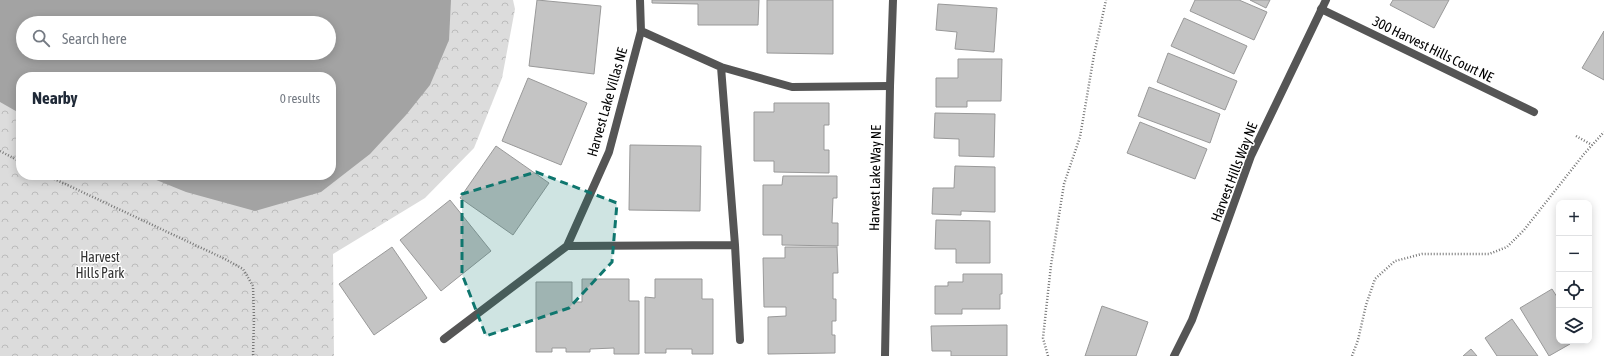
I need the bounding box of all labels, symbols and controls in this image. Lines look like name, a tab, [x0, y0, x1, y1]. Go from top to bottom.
street label: 300 Harvest Hills Court NE	[1370, 13, 1496, 85]
search box	[16, 16, 336, 60]
icon: search	[30, 27, 52, 49]
text: Search here	[62, 30, 127, 47]
street label: Harvest Lake Villas NE	[584, 46, 630, 158]
text: Nearby	[32, 88, 78, 108]
text: 0 results	[280, 91, 320, 106]
street label: Harvest Hills Way NE	[1208, 120, 1260, 224]
street label: Harvest Lake Way NE	[866, 125, 884, 231]
map controls	[1556, 200, 1592, 344]
button: +	[1556, 200, 1592, 236]
button: −	[1556, 236, 1592, 272]
park label: Harvest Hills Park	[75, 249, 125, 281]
button: locate	[1556, 272, 1592, 308]
button: layers	[1556, 308, 1592, 344]

